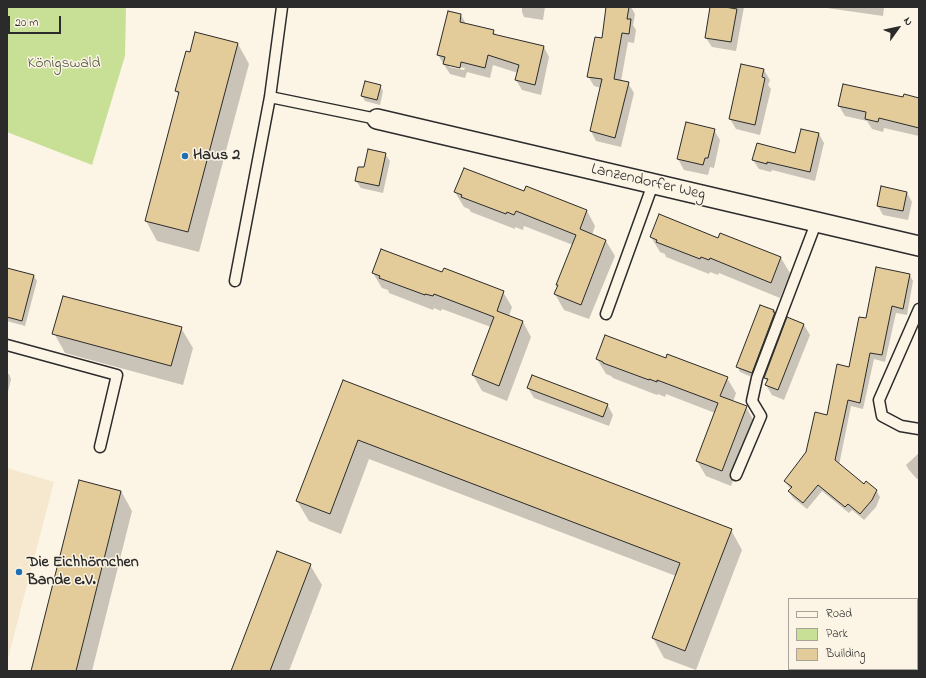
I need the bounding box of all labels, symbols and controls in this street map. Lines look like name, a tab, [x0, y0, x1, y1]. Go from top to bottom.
scale bar	[10, 8, 63, 34]
north arrow	[878, 8, 918, 48]
text: 20 m	[15, 14, 38, 32]
text: N	[899, 14, 917, 29]
park label: Königswald	[27, 54, 101, 74]
place label: Haus 2	[193, 146, 240, 166]
marker: Haus 2	[180, 151, 190, 161]
street label: Lanzendorfer Weg	[589, 161, 707, 205]
place label: Die Eichhörnchen Bande e.V.	[27, 553, 139, 591]
marker: Die Eichhörnchen Bande e.V.	[14, 567, 24, 577]
legend	[788, 598, 918, 670]
text: Road	[826, 605, 852, 623]
text: Park	[826, 625, 848, 643]
text: Building	[826, 645, 865, 663]

